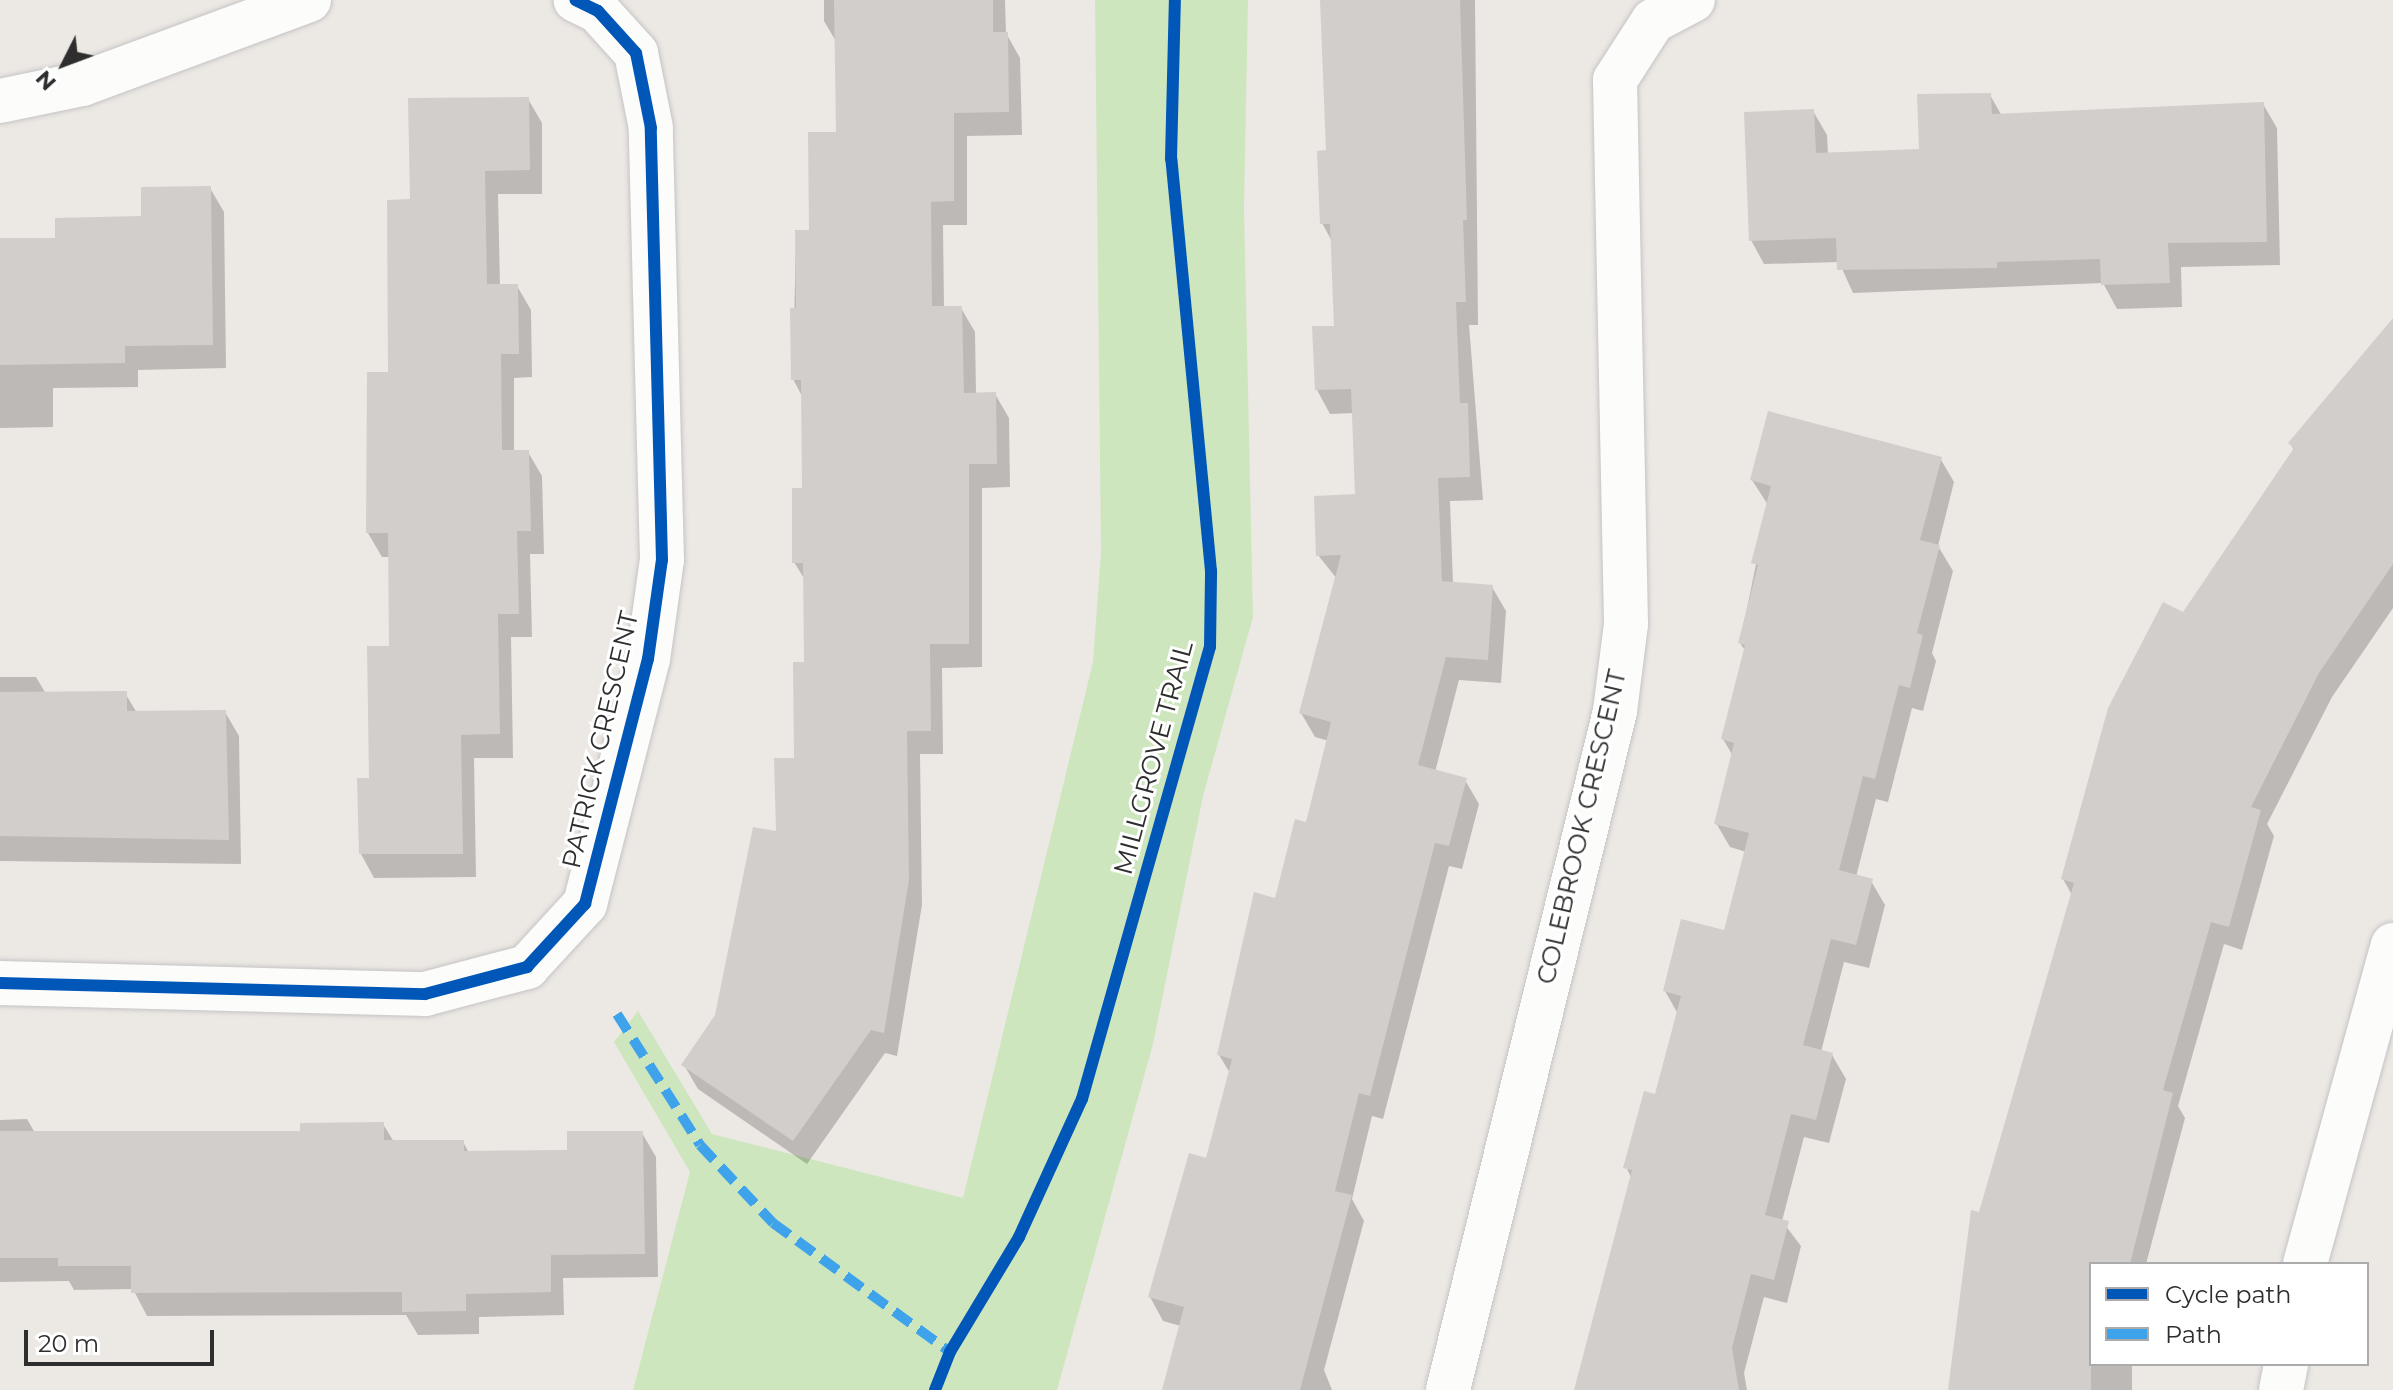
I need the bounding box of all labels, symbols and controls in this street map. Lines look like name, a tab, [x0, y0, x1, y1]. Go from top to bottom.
north arrow	[24, 24, 104, 104]
text: N	[30, 65, 62, 96]
street label: PATRICK CRESCENT	[556, 608, 646, 872]
street label: MILLGROVE TRAIL	[1108, 638, 1200, 878]
street label: COLEBROOK CRESCENT	[1531, 667, 1633, 987]
legend	[2089, 1262, 2369, 1366]
text: Cycle path	[2165, 1280, 2292, 1309]
scale bar	[28, 1314, 218, 1364]
text: Path	[2165, 1320, 2222, 1349]
text: 20 m	[38, 1329, 99, 1358]

